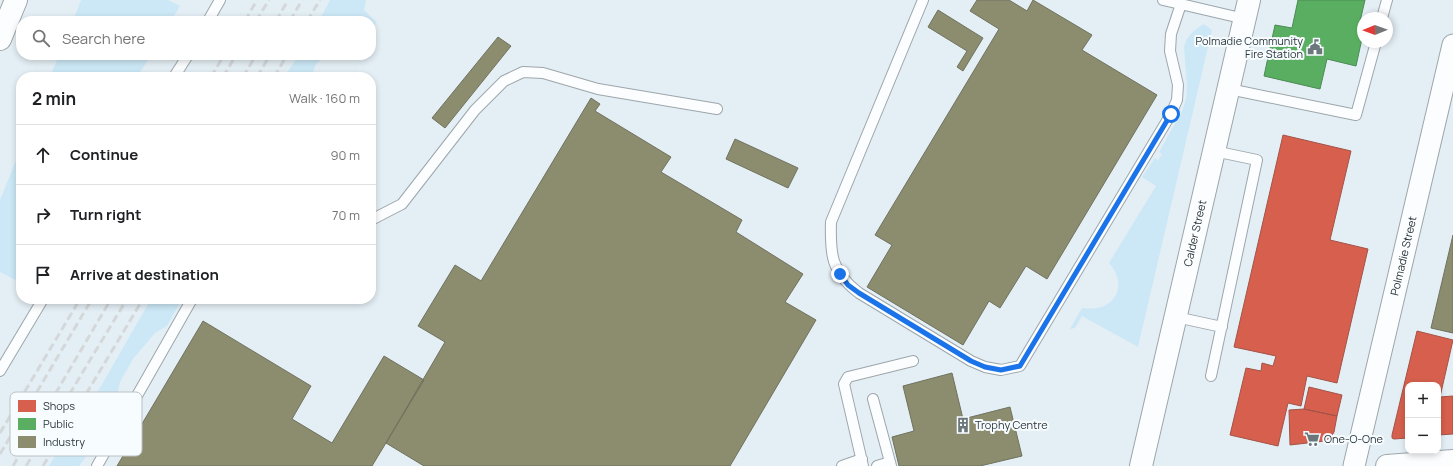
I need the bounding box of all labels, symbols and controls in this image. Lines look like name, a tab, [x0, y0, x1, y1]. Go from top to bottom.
north arrow	[1357, 12, 1393, 48]
search box	[16, 16, 376, 60]
icon: search	[30, 27, 52, 49]
text: Search here	[62, 28, 145, 49]
place label: Polmadie Community Fire Station	[1195, 33, 1303, 61]
public building icon: Polmadie Community Fire Station	[1306, 38, 1324, 56]
text: 2 min	[32, 87, 76, 110]
text: Walk · 160 m	[289, 89, 360, 107]
route start	[1162, 105, 1180, 123]
icon: ahead	[32, 144, 54, 166]
text: Continue	[70, 144, 138, 165]
text: 90 m	[330, 146, 360, 164]
street label: Calder Street	[1179, 198, 1209, 268]
icon: right	[32, 204, 54, 226]
text: Turn right	[70, 204, 141, 225]
text: 70 m	[332, 206, 360, 224]
street label: Polmadie Street	[1386, 214, 1420, 297]
icon: arrive	[32, 264, 54, 286]
text: Arrive at destination	[70, 264, 219, 285]
route end	[831, 265, 849, 283]
map controls	[1405, 382, 1441, 454]
button: +	[1405, 382, 1441, 418]
legend	[10, 392, 142, 456]
text: Shops	[43, 398, 75, 413]
text: Public	[43, 416, 74, 431]
building icon: Trophy Centre	[954, 416, 972, 434]
place label: Trophy Centre	[975, 417, 1048, 432]
button: −	[1405, 418, 1441, 454]
supermarket icon: One-O-One	[1303, 430, 1321, 448]
place label: One-O-One	[1324, 431, 1384, 446]
text: Industry	[43, 434, 85, 449]

